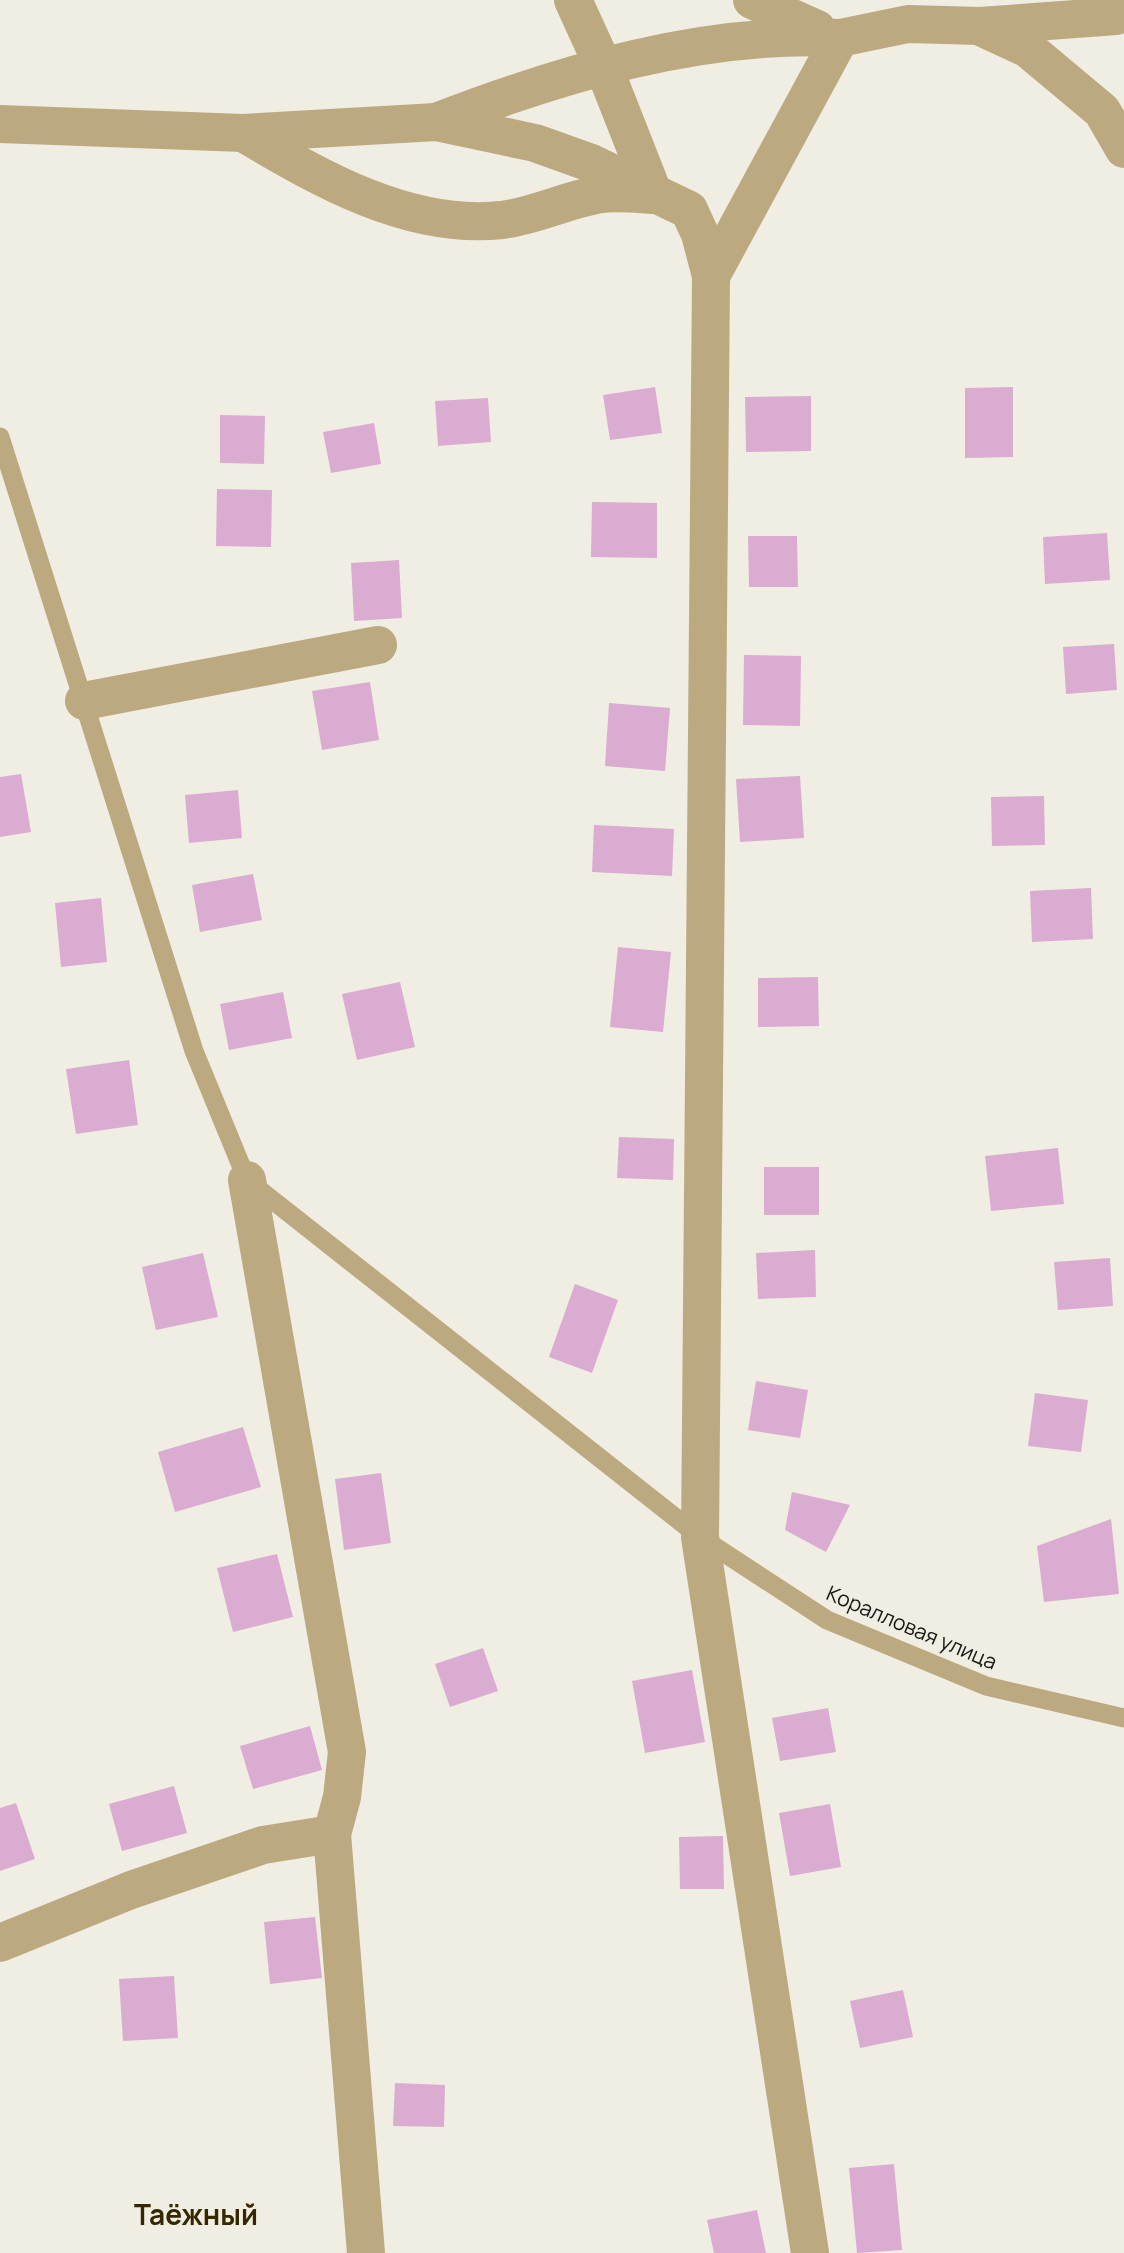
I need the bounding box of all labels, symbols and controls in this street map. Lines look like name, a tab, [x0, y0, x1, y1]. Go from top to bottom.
street label: Коралловая улица	[822, 1578, 1002, 1676]
district label: Таёжный	[134, 2195, 258, 2233]

